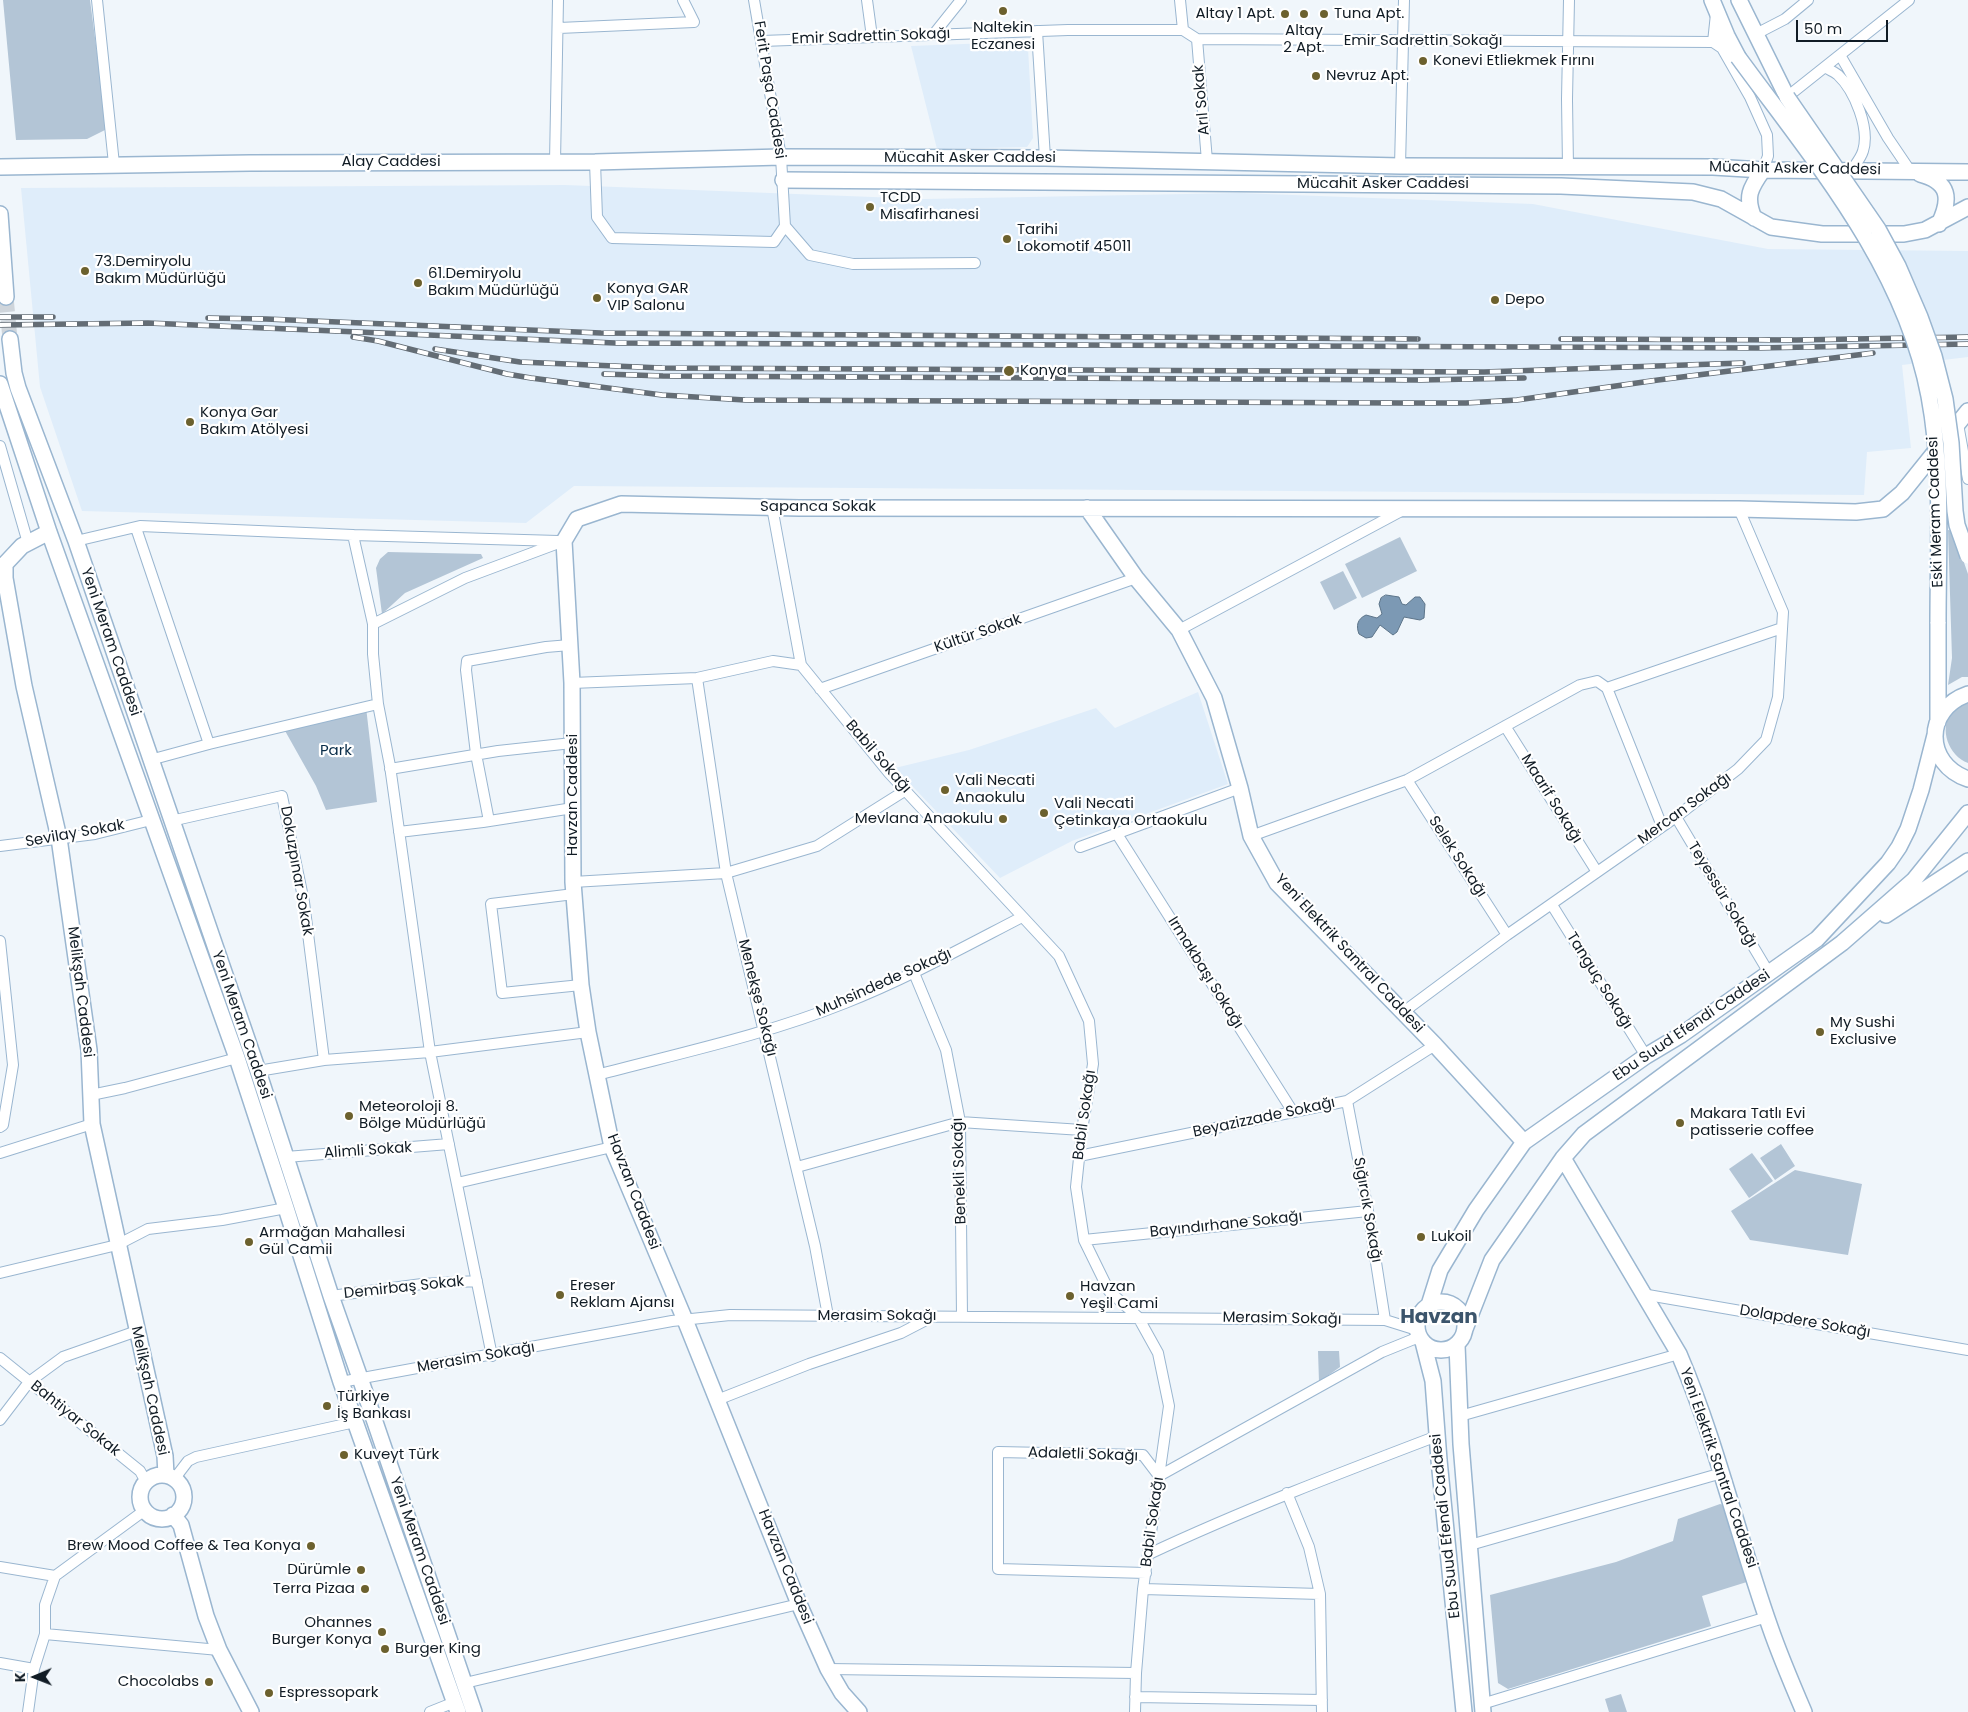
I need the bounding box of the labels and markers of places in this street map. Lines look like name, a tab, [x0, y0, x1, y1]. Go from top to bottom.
marker: Naltekin Eczanesi	[997, 5, 1009, 17]
place label: Altay 1 Apt.	[1195, 5, 1275, 23]
place label: Tuna Apt.	[1334, 5, 1404, 23]
marker: Altay 1 Apt.	[1279, 8, 1291, 20]
marker: Altay 2 Apt.	[1298, 8, 1310, 20]
marker: Tuna Apt.	[1318, 8, 1330, 20]
place label: Naltekin Eczanesi	[971, 19, 1035, 54]
place label: Altay 2 Apt.	[1283, 22, 1325, 57]
place label: Konevi Etliekmek Fırını	[1433, 52, 1594, 70]
marker: Konevi Etliekmek Fırını	[1417, 55, 1429, 67]
place label: Nevruz Apt.	[1326, 67, 1409, 85]
marker: Nevruz Apt.	[1310, 70, 1322, 82]
place label: TCDD Misafirhanesi	[880, 189, 979, 224]
marker: TCDD Misafirhanesi	[864, 201, 876, 213]
place label: Tarihi Lokomotif 45011	[1017, 221, 1131, 256]
marker: Tarihi Lokomotif 45011	[1001, 233, 1013, 245]
place label: 73.Demiryolu Bakım Müdürlüğü	[95, 253, 226, 288]
marker: 73.Demiryolu Bakım Müdürlüğü	[79, 265, 91, 277]
place label: 61.Demiryolu Bakım Müdürlüğü	[428, 265, 559, 300]
marker: 61.Demiryolu Bakım Müdürlüğü	[412, 277, 424, 289]
place label: Konya GAR VIP Salonu	[607, 280, 689, 315]
place label: Depo	[1505, 291, 1545, 309]
marker: Konya GAR VIP Salonu	[591, 292, 603, 304]
marker: Depo	[1489, 294, 1501, 306]
place label: Konya	[1020, 362, 1067, 380]
marker: Konya	[1002, 364, 1016, 378]
place label: Konya Gar Bakım Atölyesi	[200, 404, 308, 439]
marker: Konya Gar Bakım Atölyesi	[184, 416, 196, 428]
place label: Vali Necati Anaokulu	[955, 772, 1035, 807]
marker: Vali Necati Anaokulu	[939, 784, 951, 796]
place label: Vali Necati Çetinkaya Ortaokulu	[1054, 795, 1207, 830]
marker: Vali Necati Çetinkaya Ortaokulu	[1038, 807, 1050, 819]
place label: Mevlana Anaokulu	[855, 810, 993, 828]
marker: Mevlana Anaokulu	[997, 813, 1009, 825]
place label: My Sushi Exclusive	[1830, 1014, 1897, 1049]
marker: My Sushi Exclusive	[1814, 1026, 1826, 1038]
place label: Meteoroloji 8. Bölge Müdürlüğü	[359, 1098, 486, 1133]
place label: Makara Tatlı Evi patisserie coffee	[1690, 1105, 1814, 1140]
marker: Meteoroloji 8. Bölge Müdürlüğü	[343, 1110, 355, 1122]
marker: Makara Tatlı Evi patisserie coffee	[1674, 1117, 1686, 1129]
place label: Armağan Mahallesi Gül Camii	[259, 1224, 405, 1259]
place label: Lukoil	[1431, 1228, 1472, 1246]
marker: Lukoil	[1415, 1231, 1427, 1243]
marker: Armağan Mahallesi Gül Camii	[243, 1236, 255, 1248]
place label: Ereser Reklam Ajansı	[570, 1277, 675, 1312]
place label: Havzan Yeşil Cami	[1080, 1278, 1158, 1313]
marker: Ereser Reklam Ajansı	[554, 1289, 566, 1301]
marker: Havzan Yeşil Cami	[1064, 1290, 1076, 1302]
place label: Türkiye İş Bankası	[337, 1388, 411, 1423]
marker: Türkiye İş Bankası	[321, 1400, 333, 1412]
place label: Kuveyt Türk	[354, 1446, 439, 1464]
marker: Kuveyt Türk	[338, 1449, 350, 1461]
place label: Brew Mood Coffee & Tea Konya	[67, 1537, 301, 1555]
marker: Brew Mood Coffee & Tea Konya	[305, 1540, 317, 1552]
place label: Dürümle	[287, 1561, 351, 1579]
marker: Dürümle	[355, 1564, 367, 1576]
place label: Terra Pizaa	[273, 1580, 355, 1598]
marker: Terra Pizaa	[359, 1583, 371, 1595]
place label: Ohannes Burger Konya	[272, 1614, 372, 1649]
marker: Ohannes Burger Konya	[376, 1626, 388, 1638]
place label: Burger King	[395, 1640, 481, 1658]
marker: Burger King	[379, 1643, 391, 1655]
place label: Chocolabs	[118, 1673, 199, 1691]
marker: Chocolabs	[203, 1676, 215, 1688]
place label: Espressopark	[279, 1684, 378, 1702]
marker: Espressopark	[263, 1687, 275, 1699]

